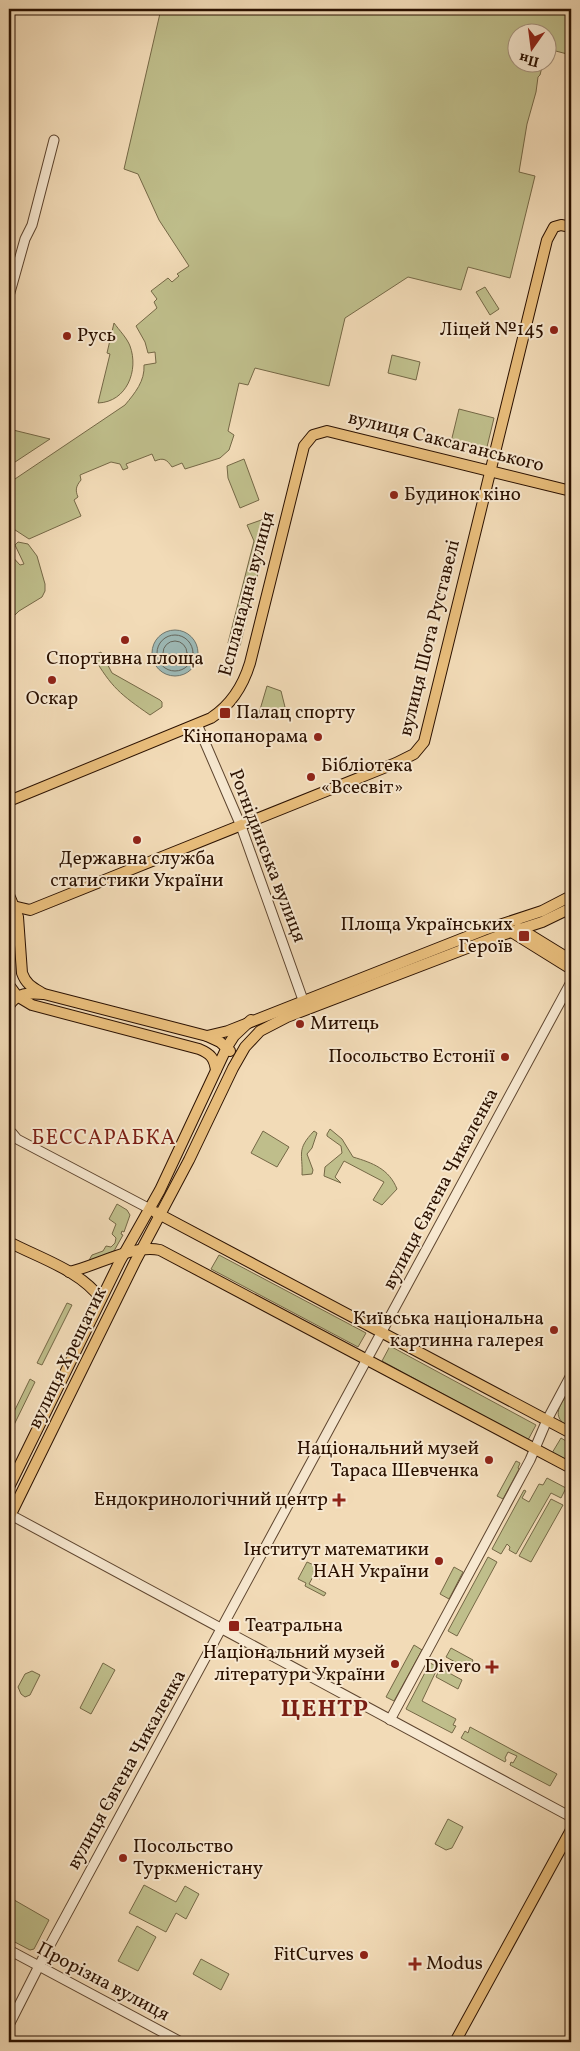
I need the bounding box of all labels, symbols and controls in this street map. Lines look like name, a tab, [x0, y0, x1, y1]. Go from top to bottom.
north arrow	[508, 22, 558, 72]
text: Пн	[517, 48, 541, 71]
place label: Ліцей №145	[440, 317, 544, 343]
place label: Русь	[77, 323, 116, 349]
marker: Ліцей №145	[548, 324, 560, 336]
marker: Русь	[61, 330, 73, 342]
street label: вулиця Саксаганського	[345, 405, 547, 479]
place label: Будинок кіно	[404, 482, 521, 508]
marker: Будинок кіно	[388, 489, 400, 501]
street label: Еспланадна вулиця	[212, 509, 282, 679]
street label: вулиця Шота Руставелі	[393, 537, 467, 739]
marker: Спортивна площа	[119, 634, 131, 646]
place label: Спортивна площа	[46, 646, 204, 672]
marker: Оскар	[46, 674, 58, 686]
place label: Оскар	[26, 686, 78, 712]
place label: Палац спорту	[236, 700, 355, 726]
marker: Палац спорту	[218, 706, 232, 720]
place label: Кінопанорама	[183, 724, 308, 750]
marker: Кінопанорама	[312, 731, 324, 743]
place label: Бібліотека «Всесвіт»	[321, 753, 413, 801]
street label: Рогнідинська вулиця	[222, 766, 312, 946]
marker: Бібліотека «Всесвіт»	[305, 771, 317, 783]
marker: Державна служба статистики України	[131, 834, 143, 846]
place label: Державна служба статистики України	[50, 846, 224, 894]
place label: Площа Українських Героїв	[341, 912, 513, 960]
marker: Площа Українських Героїв	[517, 929, 531, 943]
place label: Митець	[310, 1011, 379, 1037]
marker: Митець	[294, 1018, 306, 1030]
place label: Посольство Естонії	[328, 1044, 495, 1070]
marker: Посольство Естонії	[499, 1051, 511, 1063]
street label: вулиця Євгена Чикаленка	[377, 1084, 505, 1294]
district label: БЕССАРАБКА	[32, 1124, 176, 1153]
street label: вулиця Хрещатик	[22, 1283, 114, 1433]
place label: Київська національна картинна галерея	[353, 1306, 544, 1354]
marker: Київська національна картинна галерея	[548, 1324, 560, 1336]
place label: Національний музей Тараса Шевченка	[297, 1436, 479, 1484]
marker: Національний музей Тараса Шевченка	[483, 1454, 495, 1466]
place label: Ендокринологічний центр	[94, 1487, 328, 1513]
marker: Ендокринологічний центр	[332, 1493, 346, 1507]
place label: Інститут математики НАН України	[243, 1537, 429, 1585]
marker: Інститут математики НАН України	[433, 1555, 445, 1567]
place label: Театральна	[245, 1613, 343, 1639]
marker: Театральна	[227, 1619, 241, 1633]
place label: Національний музей літератури України	[203, 1640, 385, 1688]
place label: Divero	[424, 1654, 481, 1680]
marker: Національний музей літератури України	[389, 1658, 401, 1670]
marker: Divero	[485, 1660, 499, 1674]
street label: вулиця Євгена Чикаленка	[61, 1666, 193, 1874]
district label: ЦЕНТР	[281, 1693, 369, 1727]
place label: Посольство Туркменістану	[133, 1834, 263, 1882]
marker: Посольство Туркменістану	[117, 1852, 129, 1864]
street label: Прорізна вулиця	[32, 1936, 174, 2028]
place label: FitCurves	[273, 1942, 354, 1968]
marker: FitCurves	[358, 1949, 370, 1961]
place label: Modus	[426, 1951, 483, 1977]
marker: Modus	[408, 1957, 422, 1971]

